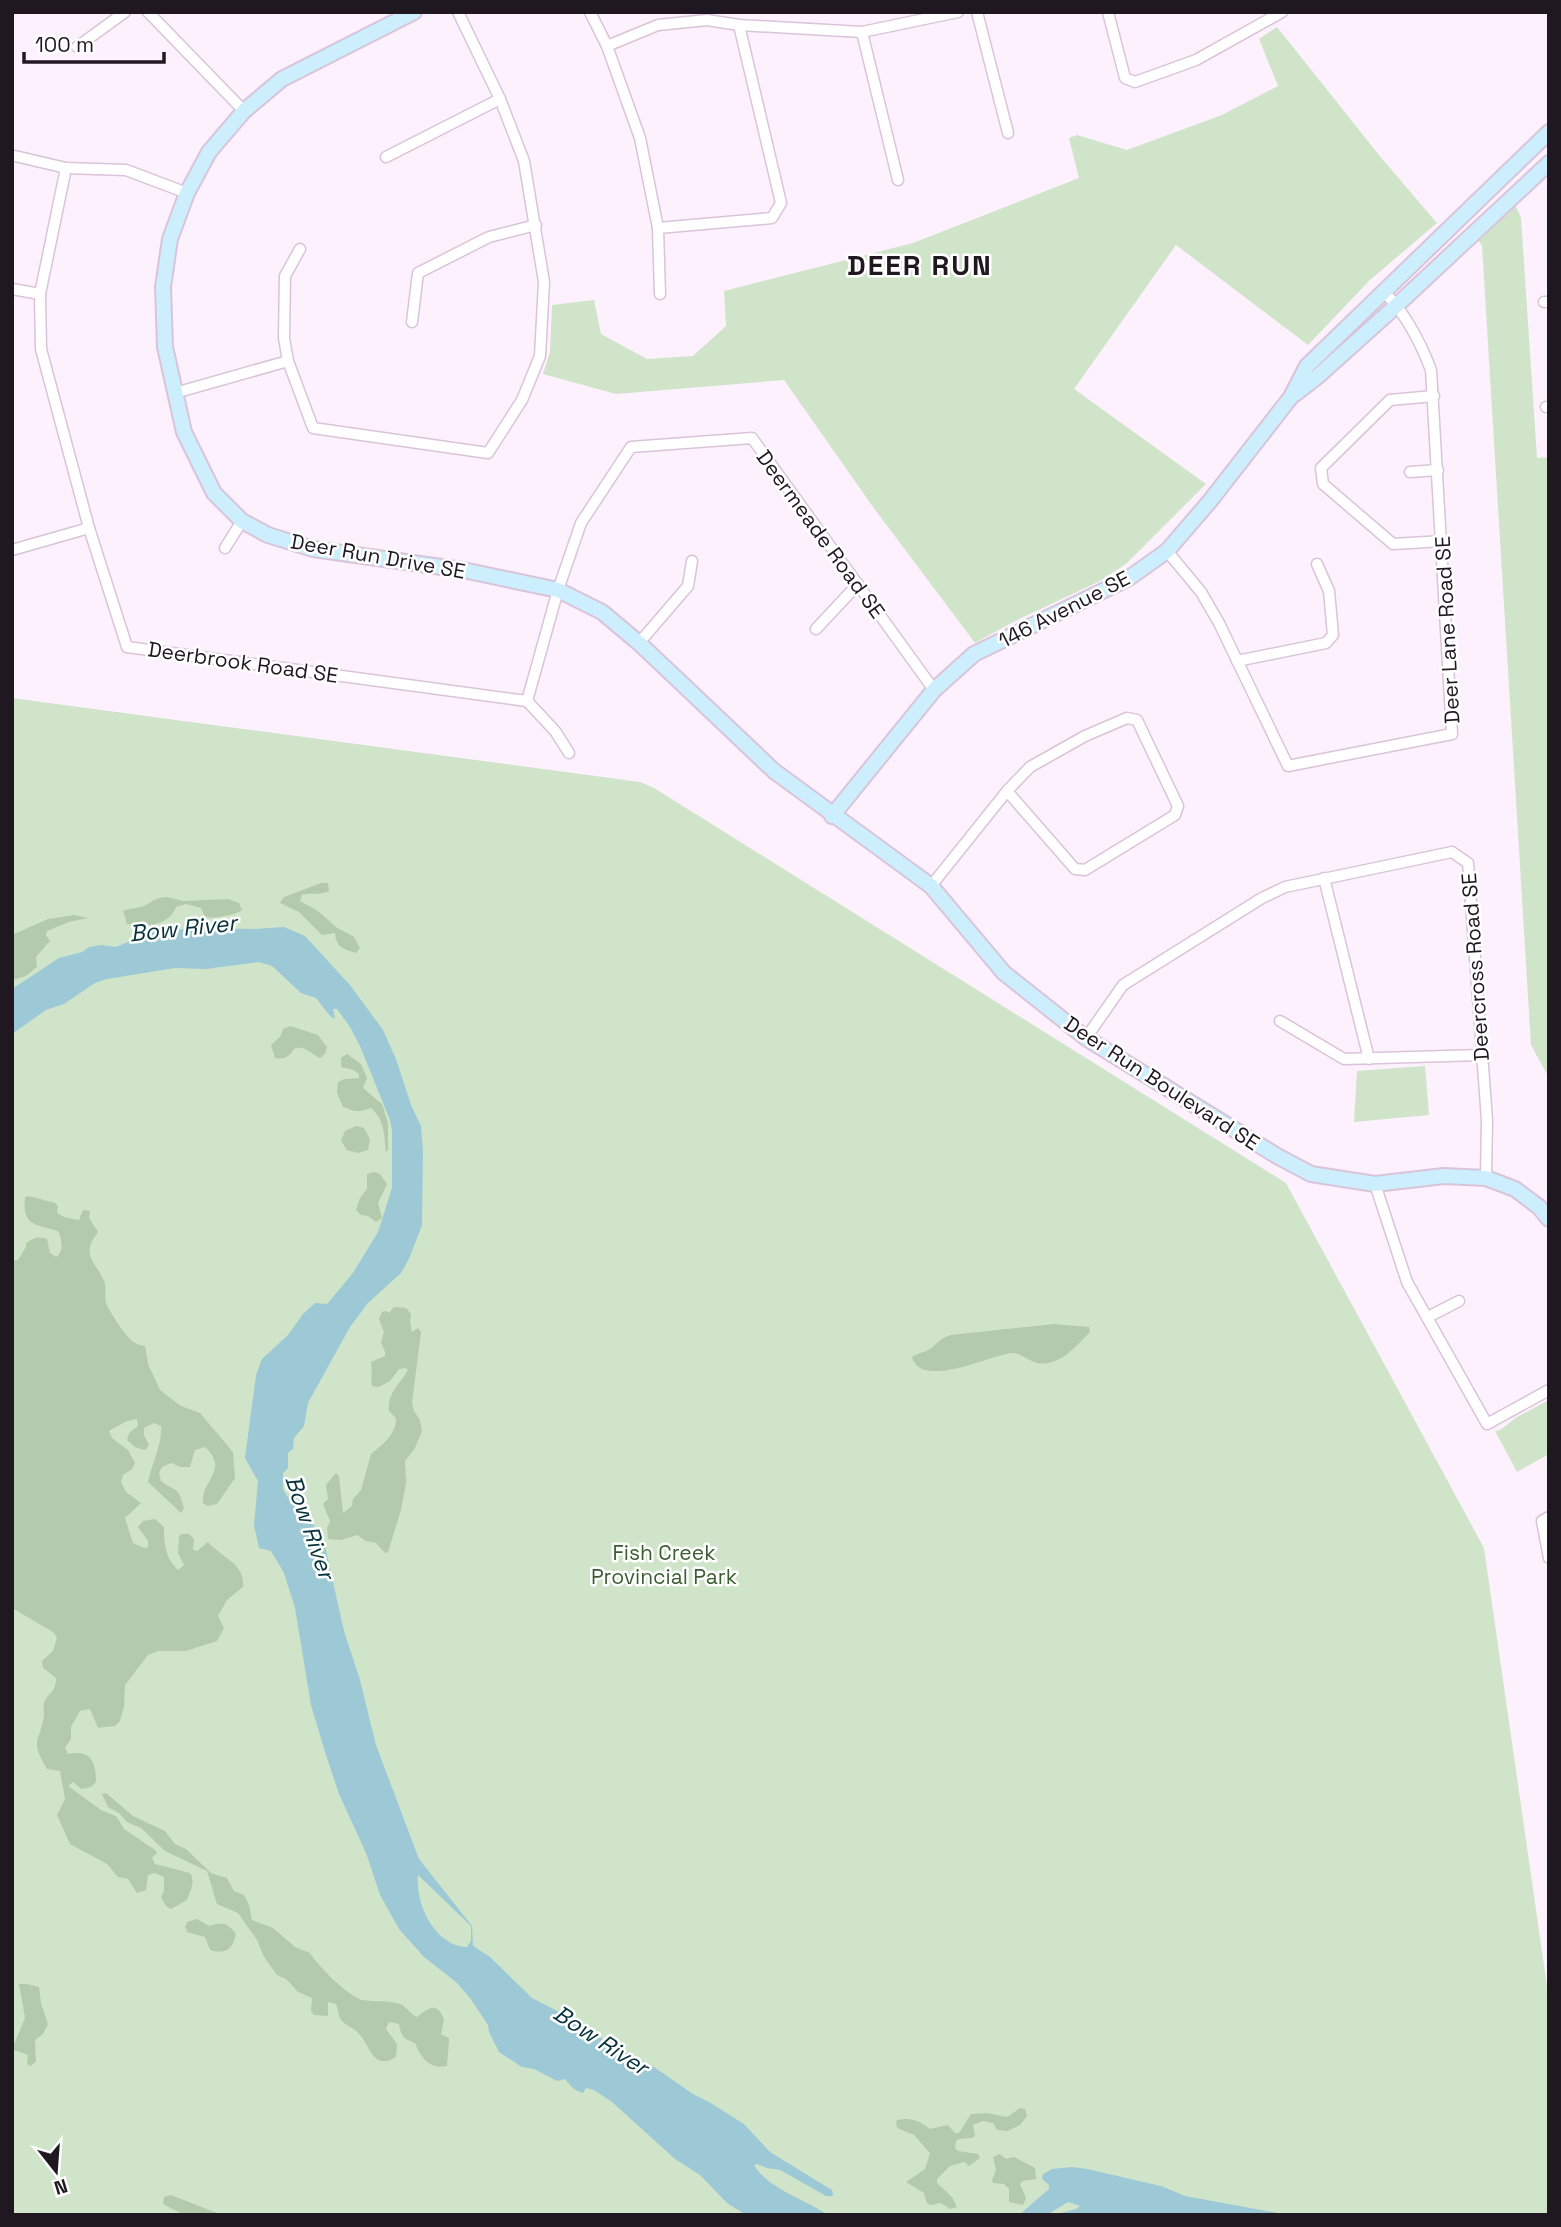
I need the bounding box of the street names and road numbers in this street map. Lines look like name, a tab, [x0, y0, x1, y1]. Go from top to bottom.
street label: Deermeade Road SE	[751, 444, 891, 624]
street label: Deer Run Drive SE	[289, 527, 467, 585]
street label: Deer Lane Road SE	[1429, 535, 1465, 725]
street label: 146 Avenue SE	[994, 564, 1134, 654]
street label: Deerbrook Road SE	[146, 635, 340, 689]
street label: Deercross Road SE	[1455, 872, 1495, 1062]
street label: Deer Run Boulevard SE	[1059, 1010, 1265, 1156]

